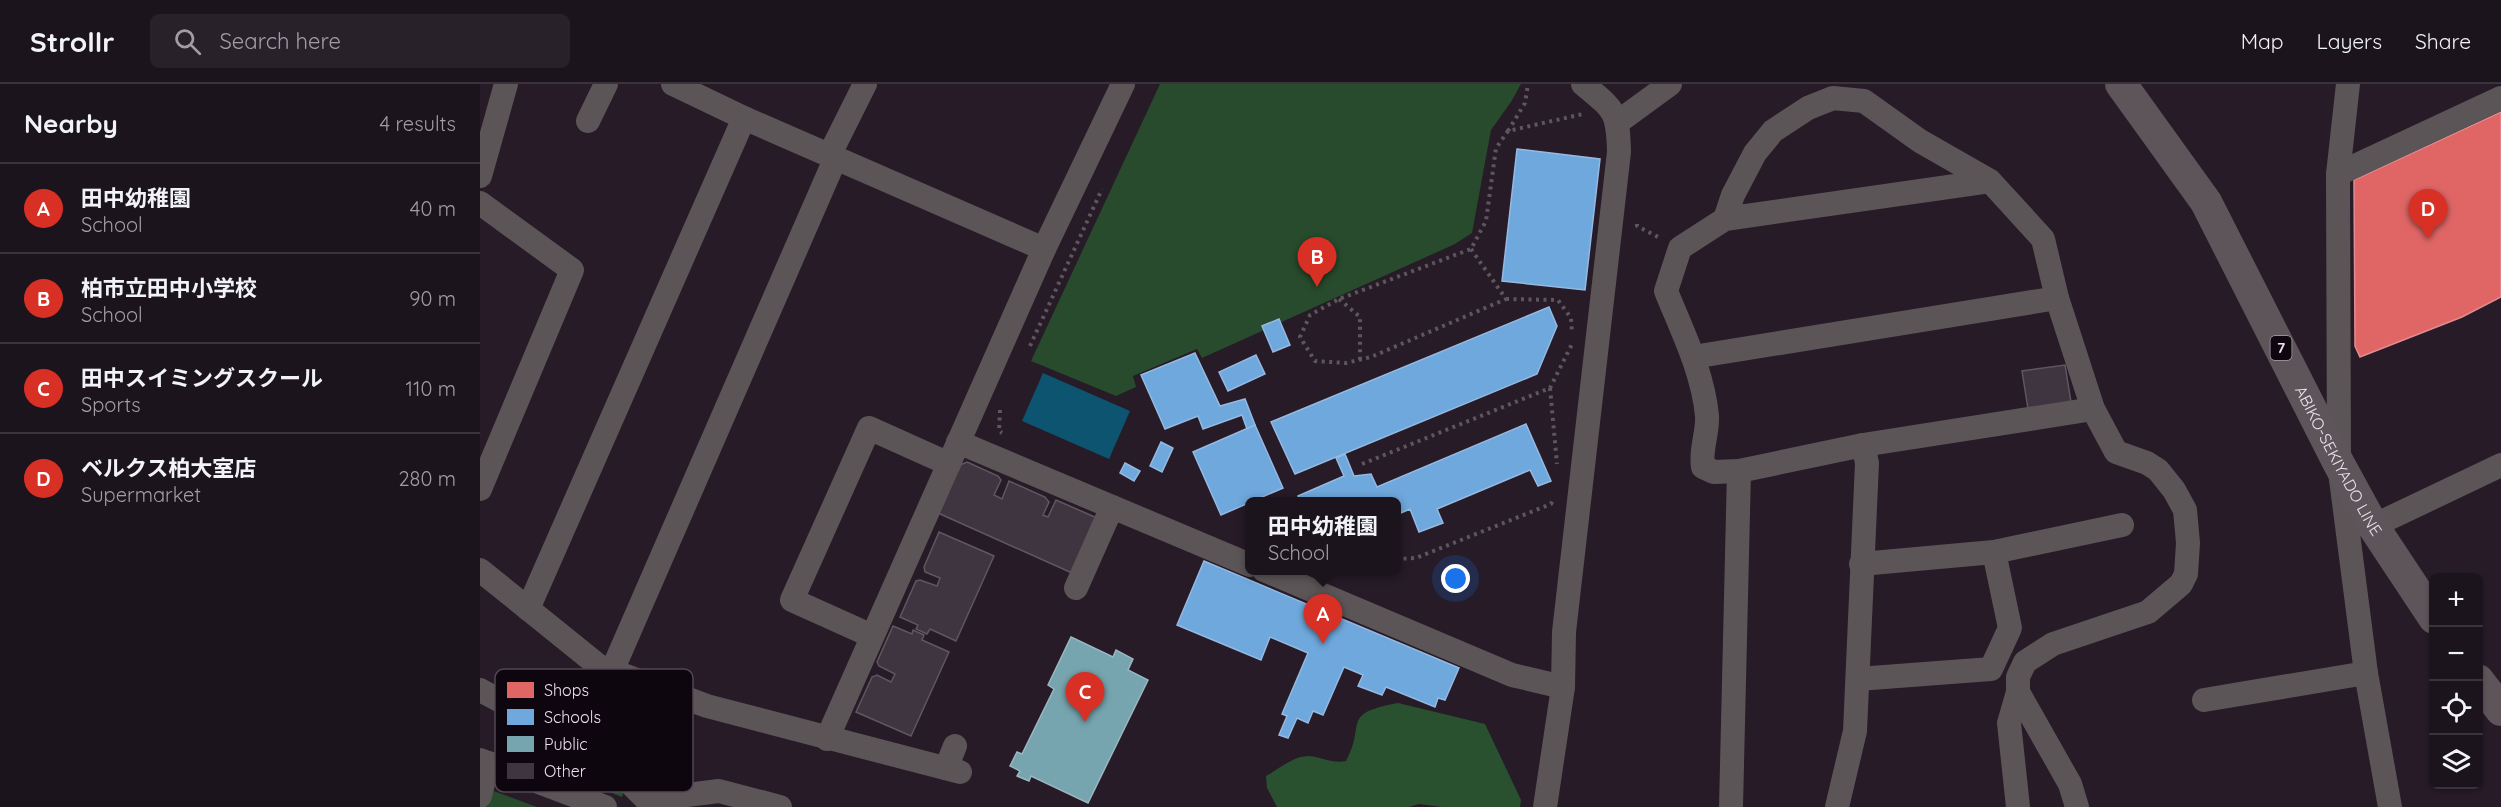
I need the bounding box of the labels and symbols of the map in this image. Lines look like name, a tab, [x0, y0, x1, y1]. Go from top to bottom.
pin: D	[2408, 190, 2448, 239]
pin: B	[1298, 238, 1336, 287]
road number: 7	[2270, 336, 2292, 360]
street label: ABIKO-SEKIYADO LINE	[2291, 382, 2387, 539]
your location	[1441, 564, 1470, 593]
pin: A	[1304, 594, 1342, 644]
legend	[495, 669, 693, 792]
pin: C	[1066, 672, 1104, 722]
text: Shops	[544, 680, 589, 700]
text: Schools	[544, 707, 601, 727]
text: Public	[544, 734, 588, 754]
text: Other	[544, 761, 586, 781]

